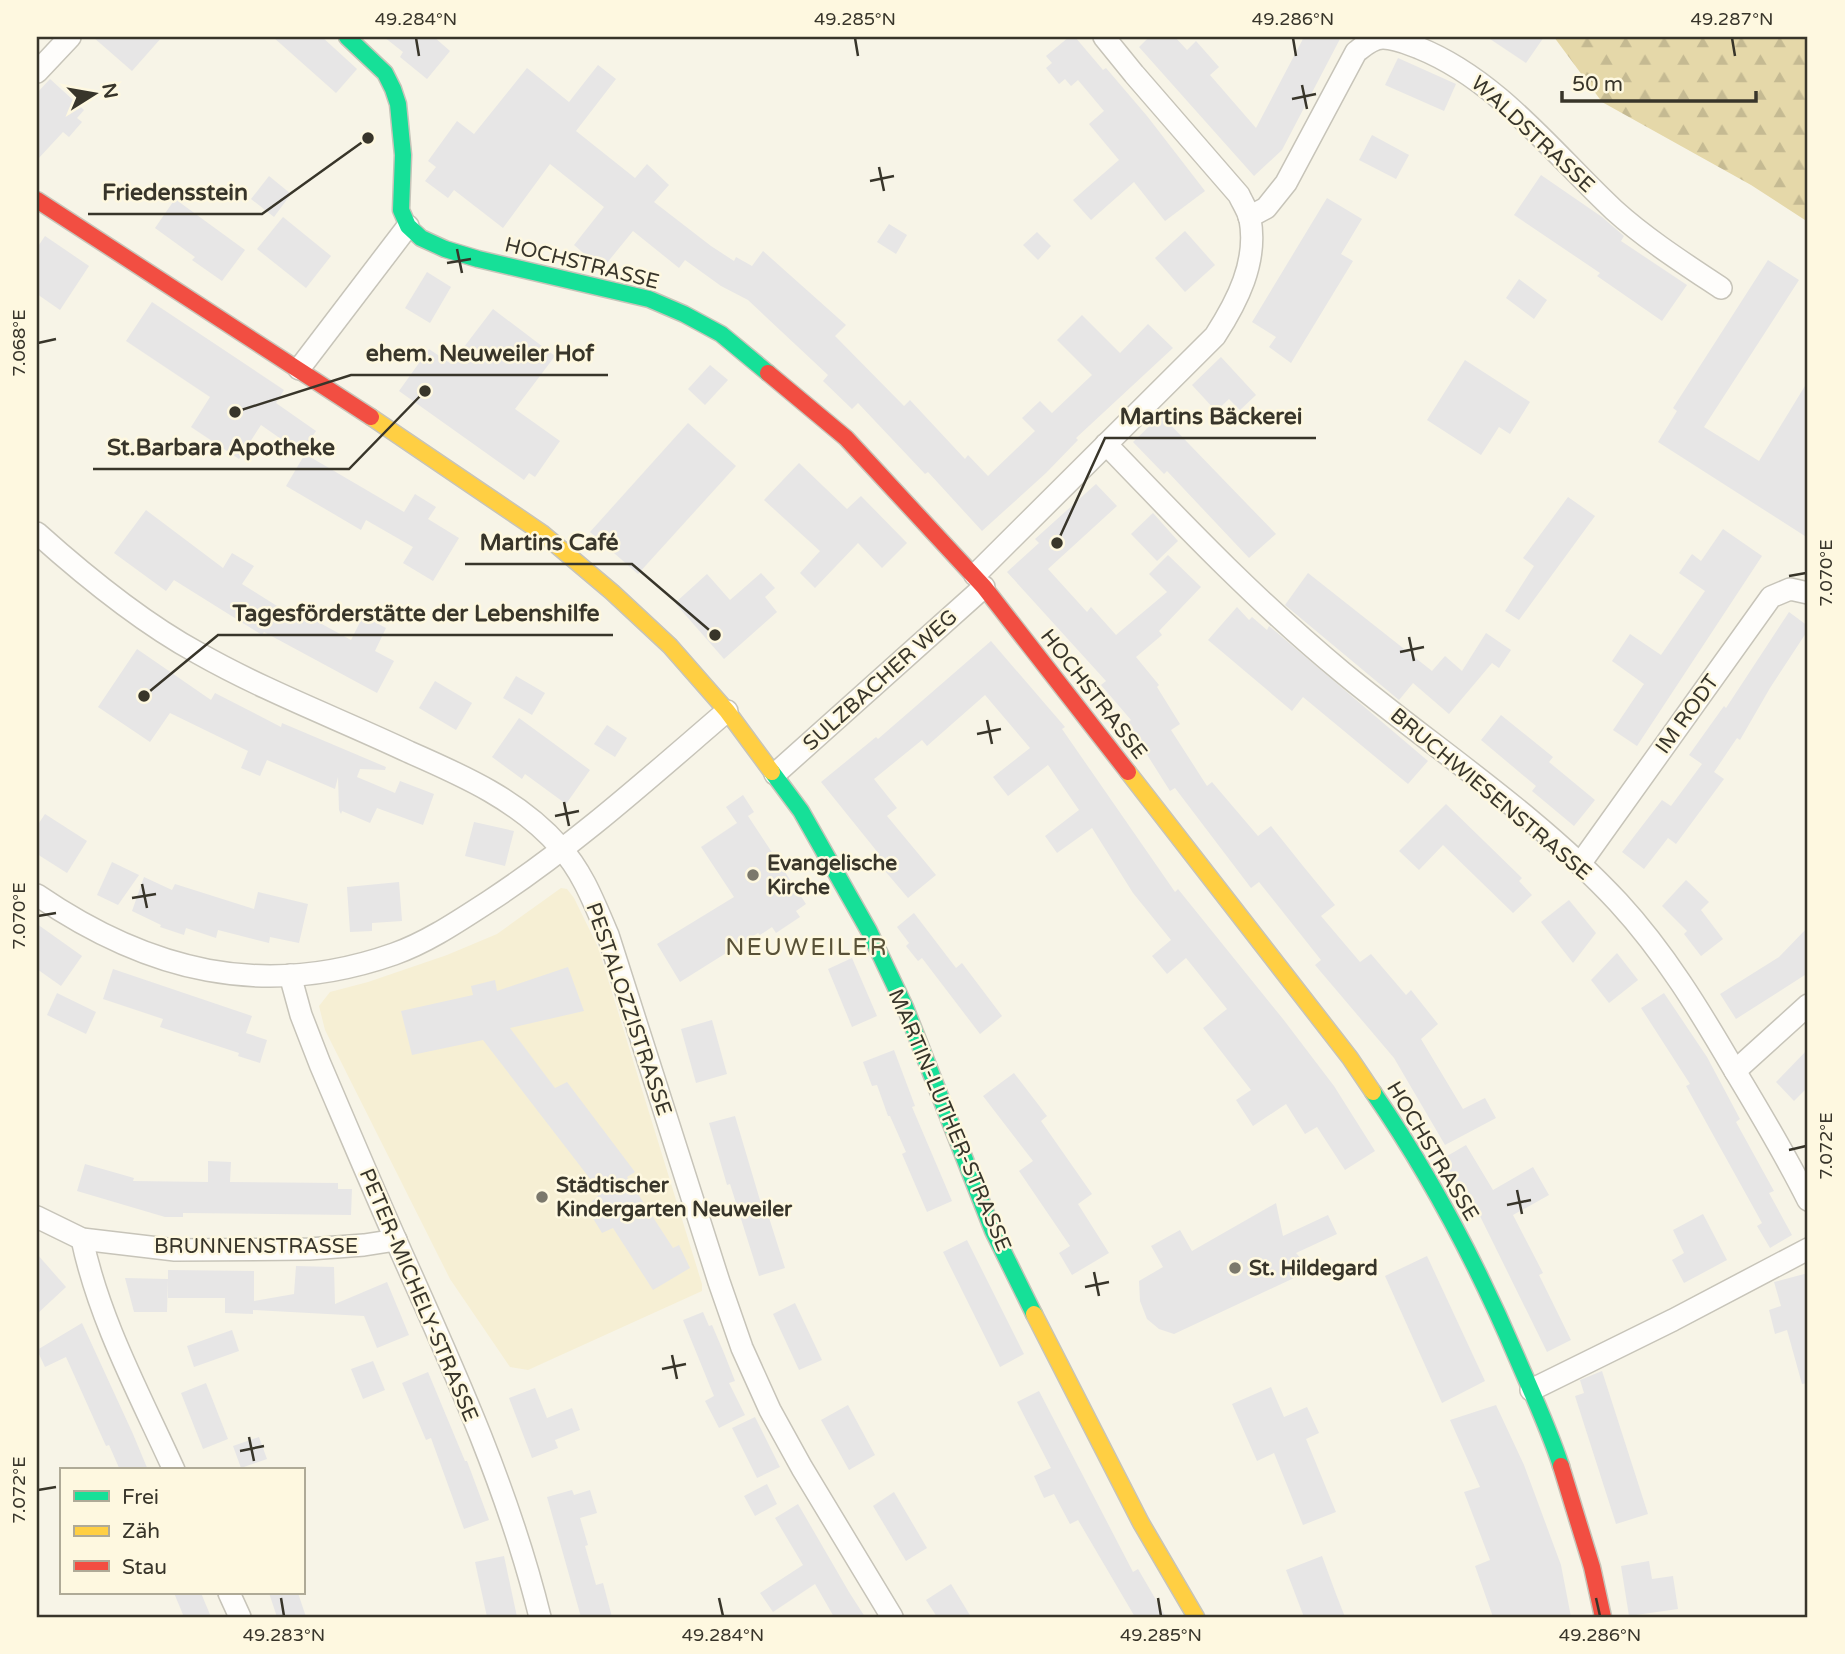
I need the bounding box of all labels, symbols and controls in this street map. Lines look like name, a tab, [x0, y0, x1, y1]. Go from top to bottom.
text: 49.284°N	[375, 8, 457, 30]
text: 49.285°N	[814, 8, 896, 30]
text: 49.286°N	[1252, 8, 1334, 30]
text: 49.287°N	[1691, 8, 1773, 30]
north arrow	[60, 60, 130, 130]
scale bar	[1562, 60, 1756, 104]
street label: WALDSTRASSE	[1466, 71, 1600, 198]
text: 50 m	[1572, 72, 1623, 97]
text: N	[97, 81, 122, 101]
callout: Friedensstein	[88, 170, 262, 214]
text: Friedensstein	[102, 179, 248, 207]
street label: HOCHSTRASSE	[502, 232, 662, 295]
text: 7.068°E	[8, 309, 30, 377]
callout: ehem. Neuweiler Hof	[351, 331, 608, 375]
text: ehem. Neuweiler Hof	[366, 340, 595, 368]
callout: Martins Bäckerei	[1105, 394, 1316, 438]
text: Martins Bäckerei	[1119, 403, 1303, 431]
callout: St.Barbara Apotheke	[93, 425, 349, 469]
text: St.Barbara Apotheke	[107, 434, 335, 462]
callout: Martins Café	[465, 520, 632, 564]
text: Martins Café	[479, 529, 619, 557]
text: 7.070°E	[1815, 539, 1837, 607]
callout: Tagesförderstätte der Lebenshilfe	[218, 591, 613, 635]
text: Tagesförderstätte der Lebenshilfe	[231, 600, 600, 628]
street label: SULZBACHER WEG	[798, 605, 963, 756]
street label: HOCHSTRASSE	[1035, 624, 1152, 764]
street label: IM RODT	[1650, 670, 1725, 759]
street label: BRUCHWIESENSTRASSE	[1385, 703, 1596, 886]
place label: Evangelische Kirche	[767, 851, 897, 900]
marker: Evangelische Kirche	[745, 867, 761, 883]
text: 7.070°E	[8, 882, 30, 950]
street label: PESTALOZZISTRASSE	[580, 899, 677, 1119]
district label: NEUWEILER	[725, 933, 889, 962]
street label: MARTIN-LUTHER-STRASSE	[883, 985, 1016, 1255]
street label: HOCHSTRASSE	[1381, 1077, 1484, 1225]
text: 7.072°E	[1815, 1112, 1837, 1180]
street label: PETER-MICHELY-STRASSE	[354, 1165, 483, 1426]
place label: Städtischer Kindergarten Neuweiler	[556, 1173, 793, 1222]
marker: Städtischer Kindergarten Neuweiler	[534, 1189, 550, 1205]
street label: BRUNNENSTRASSE	[154, 1234, 358, 1259]
place label: St. Hildegard	[1249, 1256, 1378, 1281]
marker: St. Hildegard	[1227, 1260, 1243, 1276]
text: 7.072°E	[8, 1456, 30, 1524]
legend	[60, 1468, 304, 1594]
text: Frei	[122, 1485, 159, 1510]
text: Zäh	[122, 1519, 160, 1544]
text: Stau	[122, 1555, 167, 1580]
text: 49.283°N	[243, 1624, 325, 1646]
text: 49.284°N	[682, 1624, 764, 1646]
text: 49.285°N	[1120, 1624, 1202, 1646]
text: 49.286°N	[1559, 1624, 1641, 1646]

